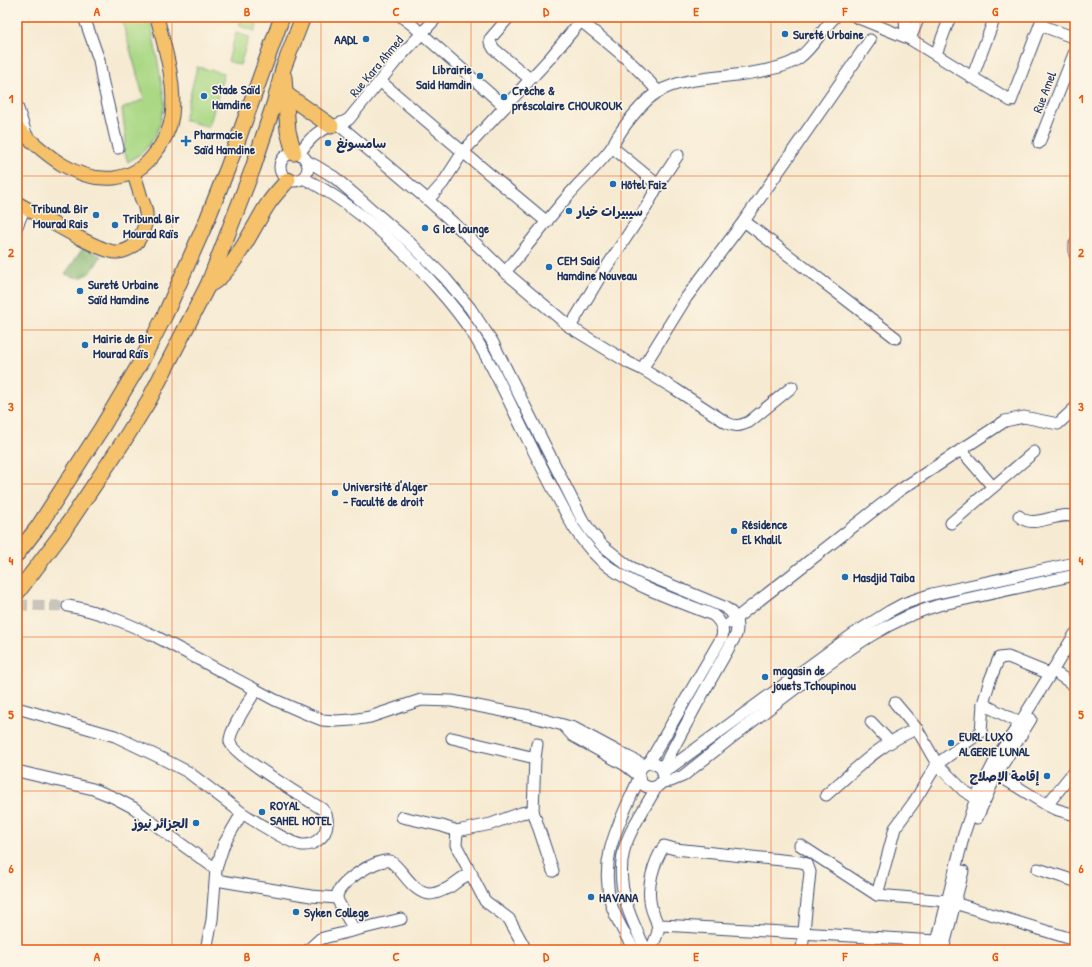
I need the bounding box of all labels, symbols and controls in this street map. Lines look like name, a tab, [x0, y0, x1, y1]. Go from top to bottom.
text: A	[94, 2, 101, 20]
text: B	[244, 2, 251, 20]
text: C	[392, 2, 400, 20]
text: D	[543, 2, 550, 20]
text: E	[693, 2, 699, 20]
text: F	[842, 2, 849, 20]
text: G	[992, 2, 999, 20]
place label: Sureté Urbaine	[793, 25, 864, 43]
marker: Sureté Urbaine	[780, 29, 790, 39]
place label: AADL	[334, 30, 358, 48]
street label: Rue Kara Ahmed	[345, 31, 407, 101]
marker: AADL	[361, 34, 371, 44]
place label: Librairie Said Hamdin	[416, 60, 473, 93]
street label: Rue Amel	[1028, 68, 1060, 115]
marker: Librairie Said Hamdin	[475, 71, 485, 81]
place label: Stade Saïd Hamdine	[212, 80, 261, 113]
place label: Crèche & préscolaire CHOUROUK	[512, 81, 623, 115]
text: 1	[9, 89, 14, 107]
text: 1	[1079, 89, 1084, 107]
marker: Stade Saïd Hamdine	[199, 91, 209, 101]
marker: Crèche & préscolaire CHOUROUK	[499, 92, 509, 102]
place label: Pharmacie Saïd Hamdine	[194, 125, 256, 158]
place label: سامسونغ	[336, 134, 386, 153]
marker: Pharmacie Saïd Hamdine	[181, 136, 191, 146]
marker: سامسونغ	[323, 138, 333, 148]
place label: Hôtel Faiz	[621, 175, 667, 193]
marker: Hôtel Faiz	[608, 179, 618, 189]
place label: Tribunal Bir Mourad Rais	[31, 199, 89, 232]
place label: سيبيرات خيار	[576, 202, 643, 220]
marker: سيبيرات خيار	[564, 206, 574, 216]
place label: Tribunal Bir Mourad Raïs	[122, 209, 180, 242]
marker: Tribunal Bir Mourad Rais	[91, 210, 101, 220]
place label: G Ice lounge	[433, 219, 490, 238]
marker: Tribunal Bir Mourad Raïs	[110, 220, 120, 230]
marker: G Ice lounge	[420, 223, 430, 233]
text: 2	[8, 243, 15, 261]
text: 2	[1078, 243, 1085, 261]
place label: CEM Said Hamdine Nouveau	[557, 251, 638, 284]
marker: CEM Said Hamdine Nouveau	[544, 262, 554, 272]
place label: Sureté Urbaine Saïd Hamdine	[88, 275, 159, 308]
marker: Sureté Urbaine Saïd Hamdine	[75, 286, 85, 296]
place label: Mairie de Bir Mourad Raïs	[93, 329, 154, 362]
marker: Mairie de Bir Mourad Raïs	[80, 340, 90, 350]
text: 3	[8, 397, 14, 415]
text: 3	[1078, 397, 1084, 415]
place label: Université d'Alger - Faculté de droit	[343, 477, 429, 510]
marker: Université d'Alger - Faculté de droit	[330, 488, 340, 498]
place label: Résidence El Khalil	[742, 515, 788, 548]
marker: Résidence El Khalil	[729, 526, 739, 536]
text: 4	[9, 551, 14, 569]
text: 4	[1079, 551, 1084, 569]
place label: Masdjid Taiba	[853, 568, 915, 586]
marker: Masdjid Taiba	[840, 572, 850, 582]
place label: magasin de jouets Tchoupinou	[771, 661, 857, 695]
marker: magasin de jouets Tchoupinou	[760, 672, 770, 682]
text: 5	[8, 705, 14, 723]
text: 5	[1078, 705, 1084, 723]
place label: EURL LUXO ALGERIE LUNAL	[959, 727, 1030, 760]
marker: EURL LUXO ALGERIE LUNAL	[946, 738, 956, 748]
place label: إقامة الإصلاح	[969, 767, 1040, 786]
marker: إقامة الإصلاح	[1042, 771, 1052, 781]
place label: ROYAL SAHEL HOTEL	[270, 796, 332, 829]
marker: ROYAL SAHEL HOTEL	[257, 807, 267, 817]
place label: الجزائر نيوز	[131, 814, 188, 832]
marker: الجزائر نيوز	[191, 818, 201, 828]
text: 6	[8, 859, 14, 877]
text: 6	[1078, 859, 1084, 877]
place label: HAVANA	[599, 888, 639, 906]
marker: HAVANA	[586, 892, 596, 902]
place label: Syken College	[304, 903, 370, 922]
marker: Syken College	[291, 907, 301, 917]
text: A	[94, 947, 101, 965]
text: B	[244, 947, 251, 965]
text: C	[392, 947, 400, 965]
text: D	[543, 947, 550, 965]
text: E	[693, 947, 699, 965]
text: F	[842, 947, 849, 965]
text: G	[992, 947, 999, 965]

